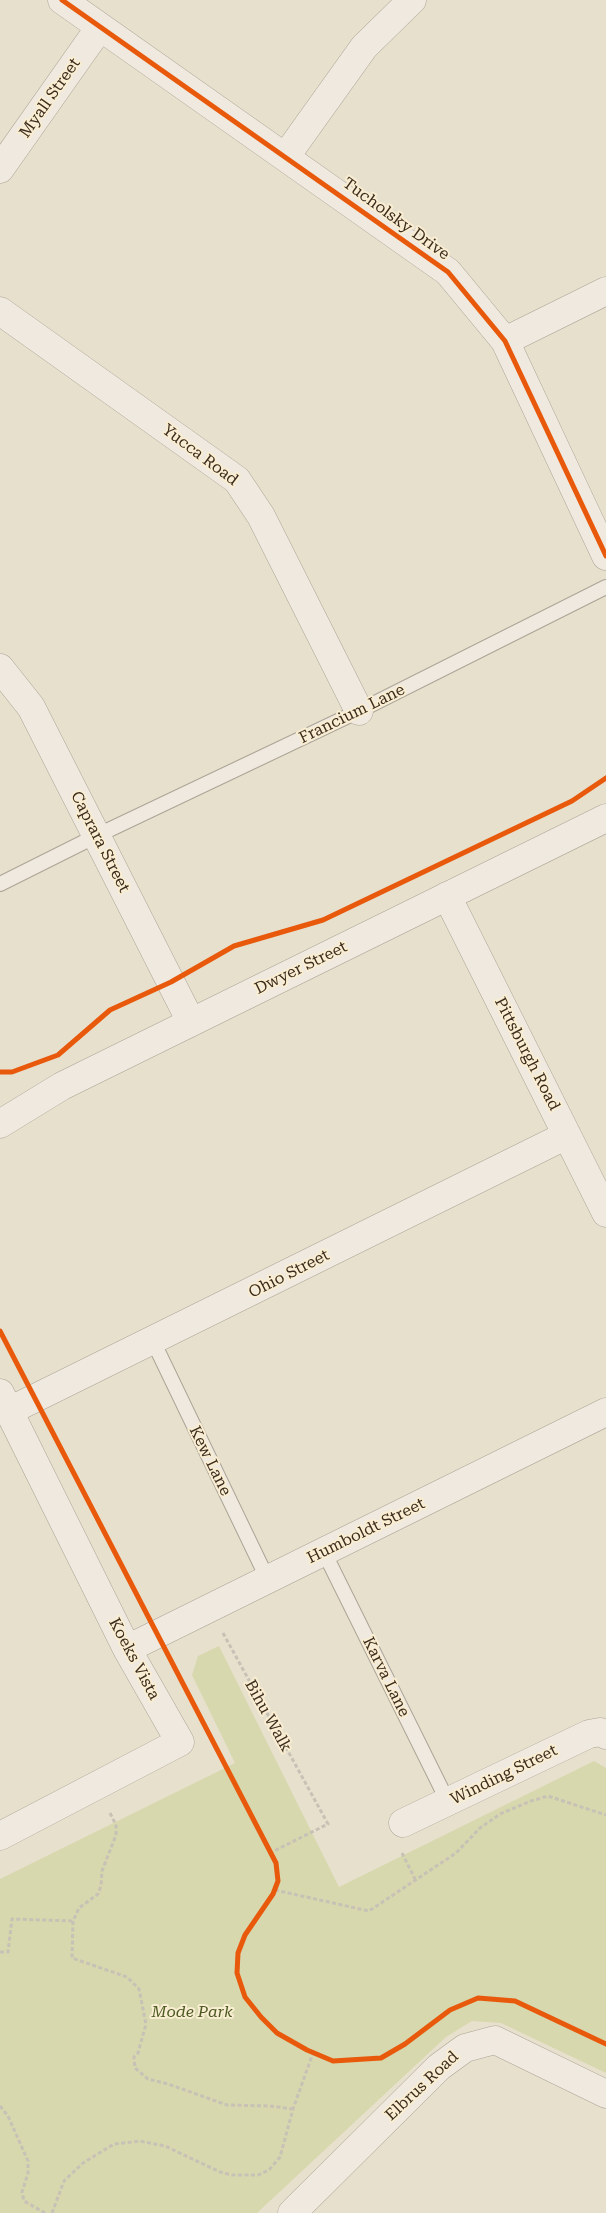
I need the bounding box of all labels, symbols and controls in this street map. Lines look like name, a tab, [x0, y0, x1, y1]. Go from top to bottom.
street label: Myall Street	[16, 54, 84, 142]
street label: Tucholsky Drive	[339, 174, 453, 264]
street label: Yucca Road	[158, 420, 242, 490]
street label: Francium Lane	[296, 680, 408, 748]
street label: Caprara Street	[66, 788, 134, 896]
street label: Dwyer Street	[252, 937, 350, 999]
street label: Pittsburgh Road	[490, 994, 564, 1114]
street label: Ohio Street	[245, 1245, 333, 1303]
street label: Kew Lane	[185, 1423, 235, 1499]
street label: Humboldt Street	[304, 1494, 428, 1568]
street label: Koeks Vista	[104, 1615, 164, 1703]
street label: Karva Lane	[358, 1634, 414, 1720]
street label: Bihu Walk	[240, 1677, 296, 1755]
street label: Winding Street	[448, 1741, 560, 1809]
park label: Mode Park	[151, 2002, 233, 2022]
street label: Elbrus Road	[381, 2047, 463, 2125]

